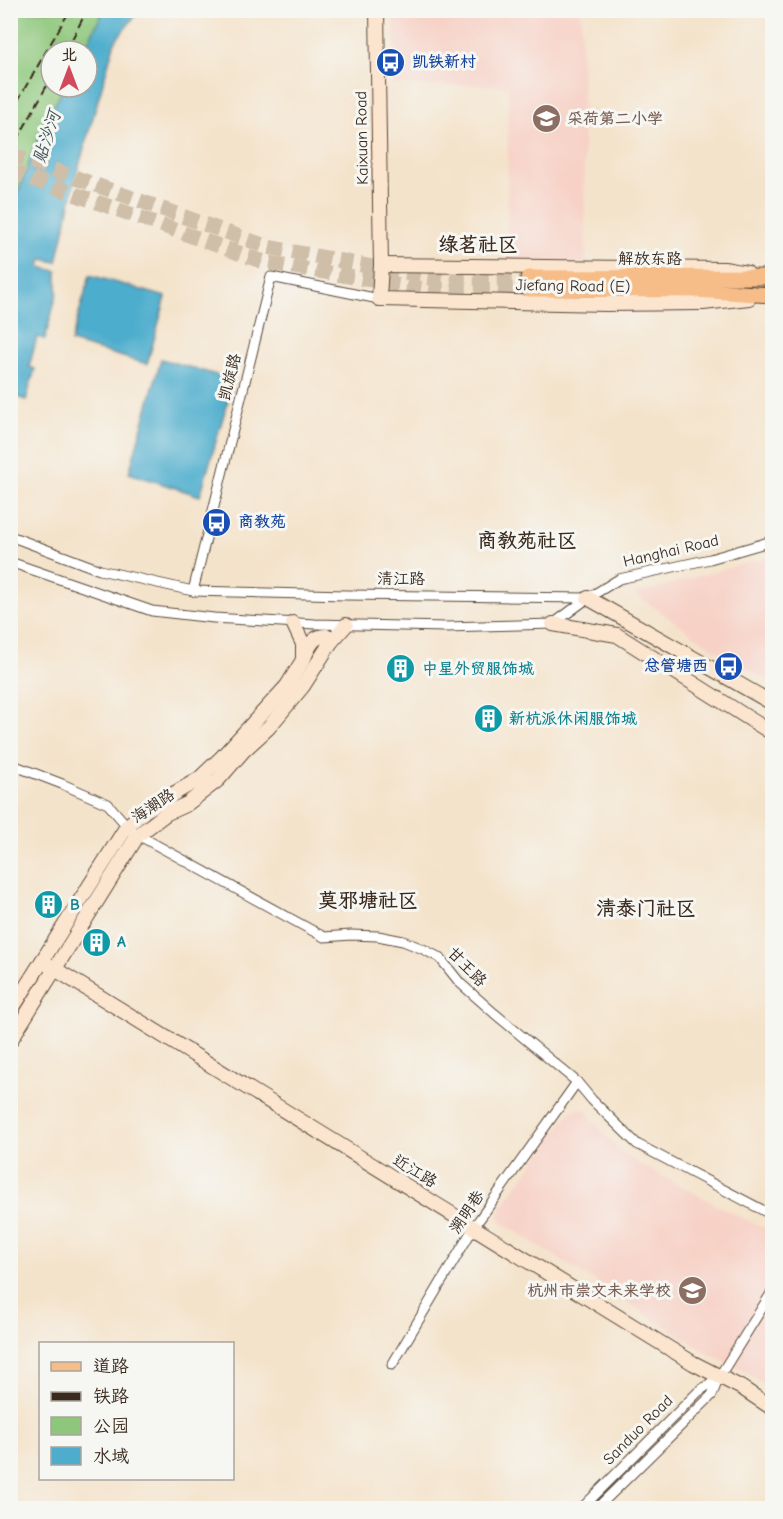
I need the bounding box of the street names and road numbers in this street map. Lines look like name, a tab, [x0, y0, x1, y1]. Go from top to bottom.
street label: Kaixuan Road	[352, 91, 372, 185]
street label: 解放东路	[618, 250, 682, 268]
street label: Jiefang Road (E)	[516, 276, 630, 296]
street label: 凯旋路	[215, 352, 245, 402]
street label: Hanghai Road	[621, 531, 721, 571]
street label: 清江路	[377, 570, 425, 588]
street label: 海潮路	[128, 785, 178, 827]
street label: 甘王路	[444, 944, 490, 990]
street label: 近江路	[390, 1151, 440, 1191]
street label: 溯明巷	[446, 1187, 488, 1237]
street label: Sanduo Road	[599, 1391, 677, 1469]

